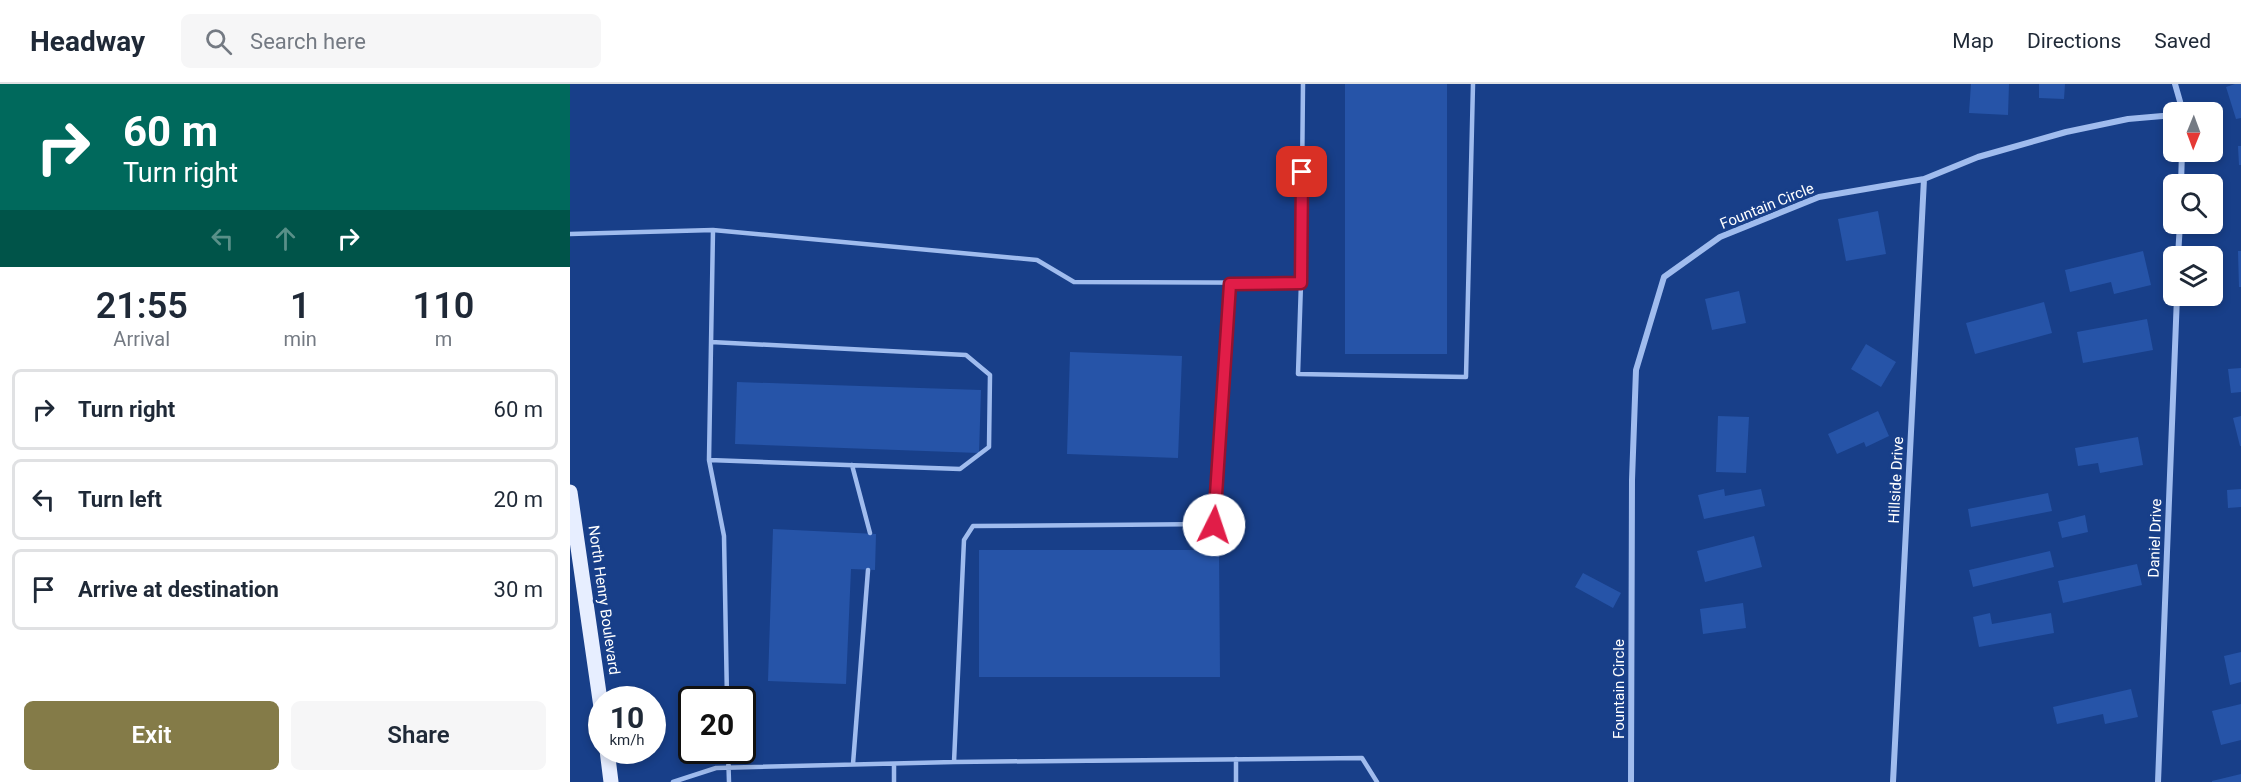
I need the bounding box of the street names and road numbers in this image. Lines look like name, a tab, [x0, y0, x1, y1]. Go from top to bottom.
street label: Fountain Circle	[1717, 179, 1817, 233]
street label: Hillside Drive	[1885, 436, 1907, 524]
street label: Daniel Drive	[2145, 498, 2165, 578]
street label: North Henry Boulevard	[585, 524, 623, 676]
street label: Fountain Circle	[1610, 639, 1628, 739]

